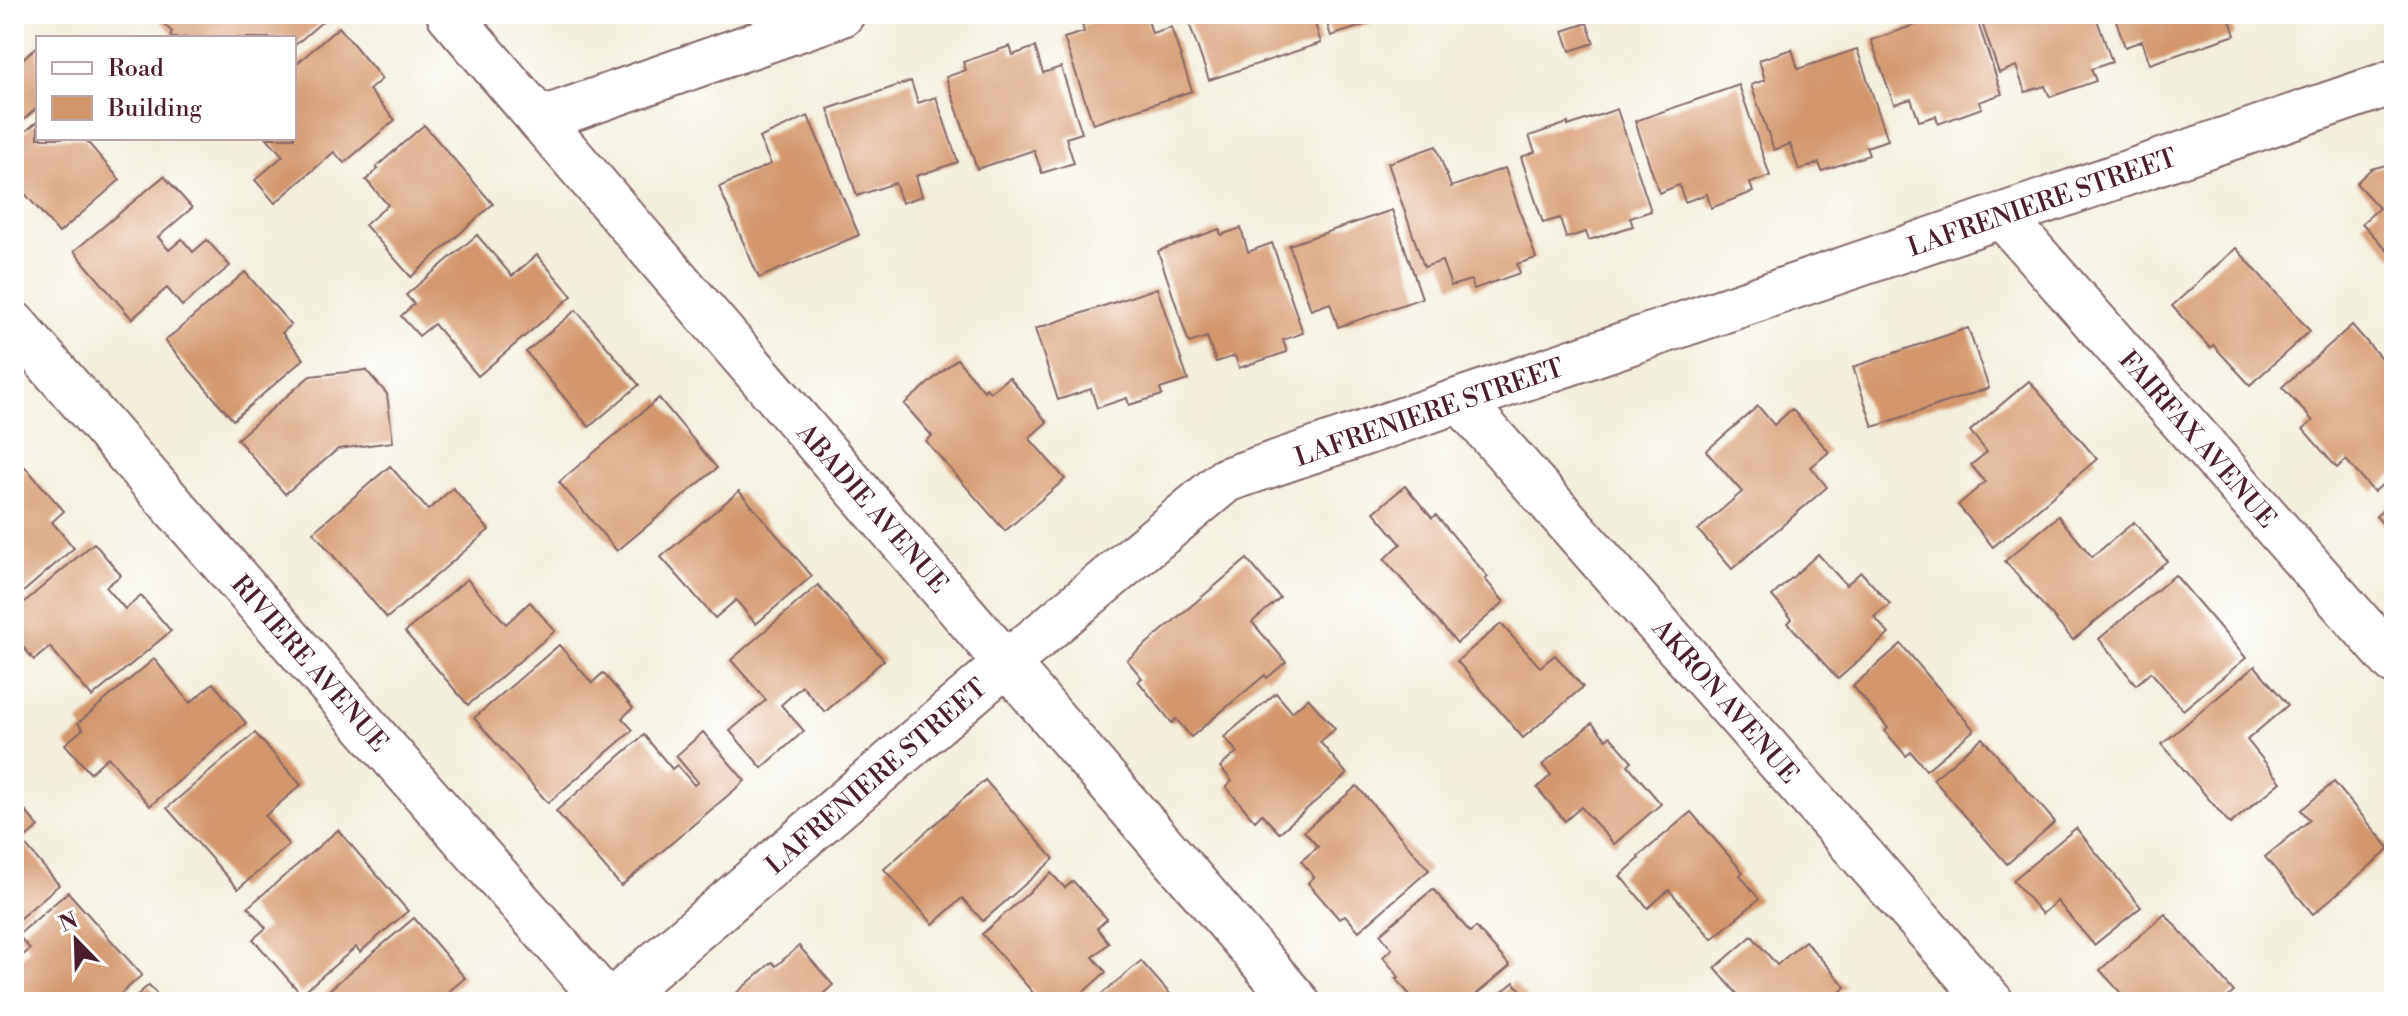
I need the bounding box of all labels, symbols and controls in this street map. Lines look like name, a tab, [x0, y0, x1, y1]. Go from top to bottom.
legend	[36, 36, 296, 140]
text: Road	[108, 54, 164, 84]
text: Building	[107, 94, 202, 124]
street label: LAFRENIERE STREET	[1904, 142, 2181, 264]
street label: FAIRFAX AVENUE	[2112, 345, 2283, 535]
street label: LAFRENIERE STREET	[1291, 352, 1568, 474]
street label: ABADIE AVENUE	[789, 416, 955, 600]
street label: RIVIERE AVENUE	[224, 569, 395, 758]
street label: AKRON AVENUE	[1645, 612, 1805, 790]
street label: LAFRENIERE STREET	[760, 672, 994, 881]
north arrow	[36, 900, 116, 980]
text: N	[55, 907, 83, 939]

